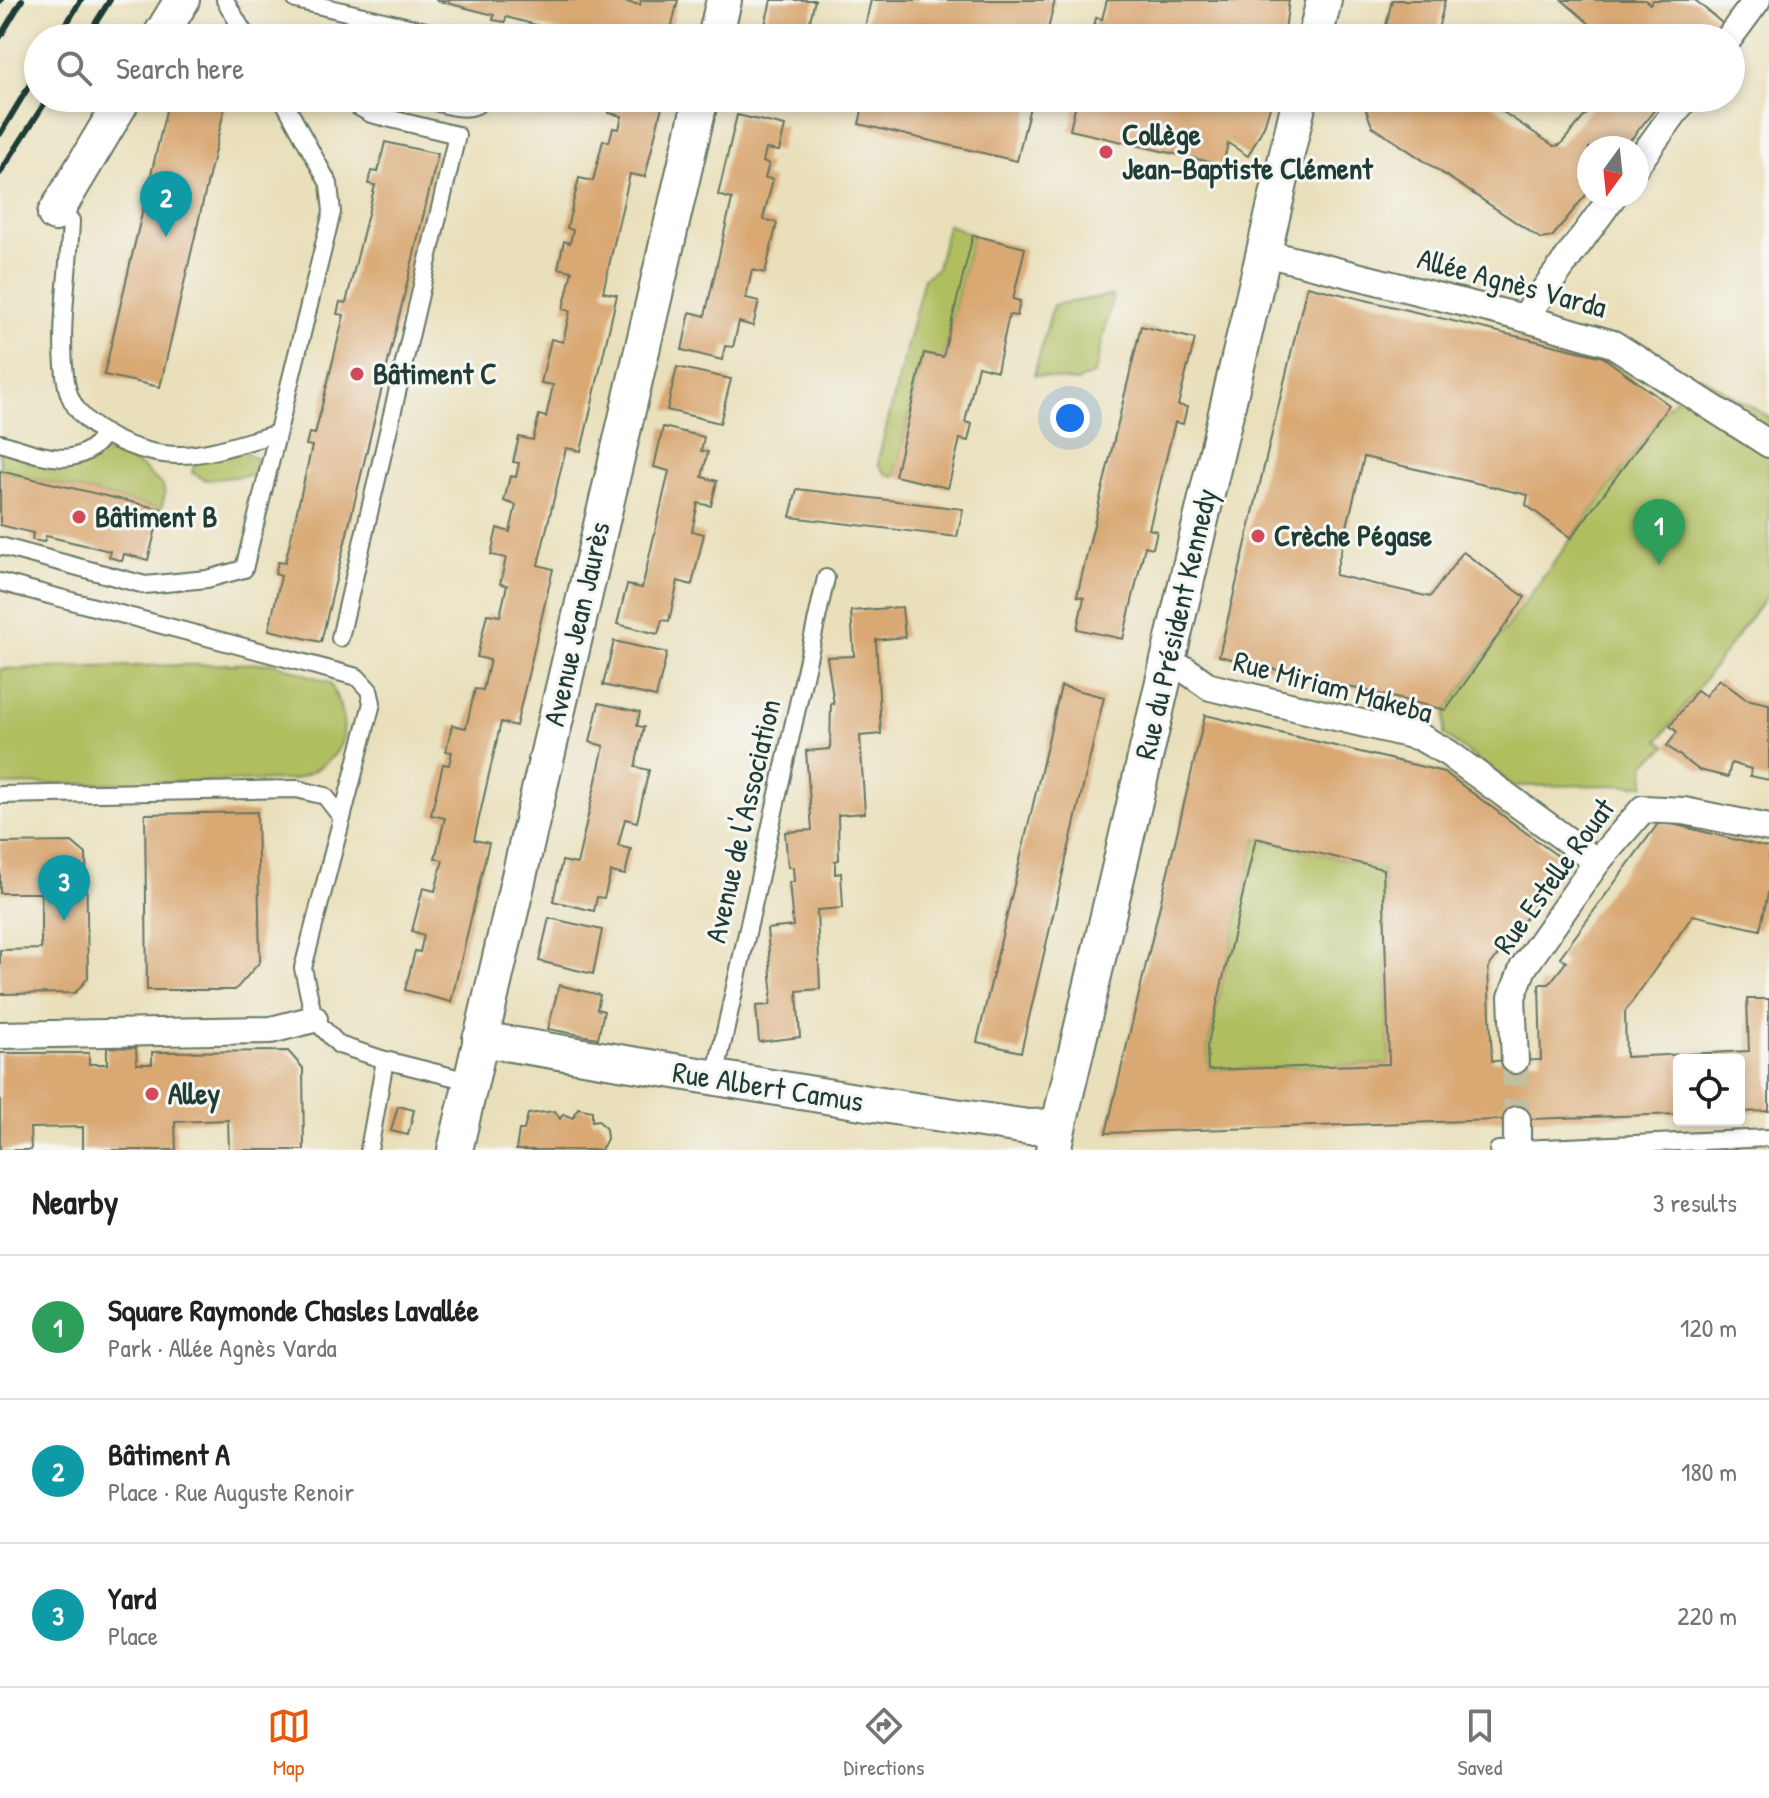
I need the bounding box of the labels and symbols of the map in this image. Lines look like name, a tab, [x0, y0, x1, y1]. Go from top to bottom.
place label: Collège Jean-Baptiste Clément	[1122, 114, 1374, 189]
north arrow	[1577, 136, 1649, 208]
marker: Collège Jean-Baptiste Clément	[1097, 143, 1115, 161]
pin: 2	[140, 171, 192, 237]
street label: Allée Agnès Varda	[1413, 238, 1611, 327]
place label: Bâtiment C	[373, 353, 497, 393]
marker: Bâtiment C	[348, 365, 366, 383]
your location	[1050, 398, 1090, 438]
street label: Rue du Président Kennedy	[1124, 484, 1226, 763]
place label: Bâtiment B	[95, 496, 217, 536]
pin: 1	[1633, 499, 1685, 565]
marker: Bâtiment B	[70, 508, 88, 526]
place label: Crèche Pégase	[1274, 515, 1432, 556]
street label: Avenue Jean Jaurès	[533, 518, 619, 730]
marker: Crèche Pégase	[1249, 527, 1267, 545]
street label: Rue Miriam Makeba	[1229, 640, 1437, 732]
street label: Avenue de l'Association	[695, 695, 790, 947]
street label: Rue Estelle Rouat	[1483, 789, 1624, 961]
pin: 3	[38, 855, 90, 921]
street label: Rue Albert Camus	[670, 1051, 866, 1121]
place label: Alley	[168, 1073, 221, 1114]
marker: Alley	[143, 1085, 161, 1103]

